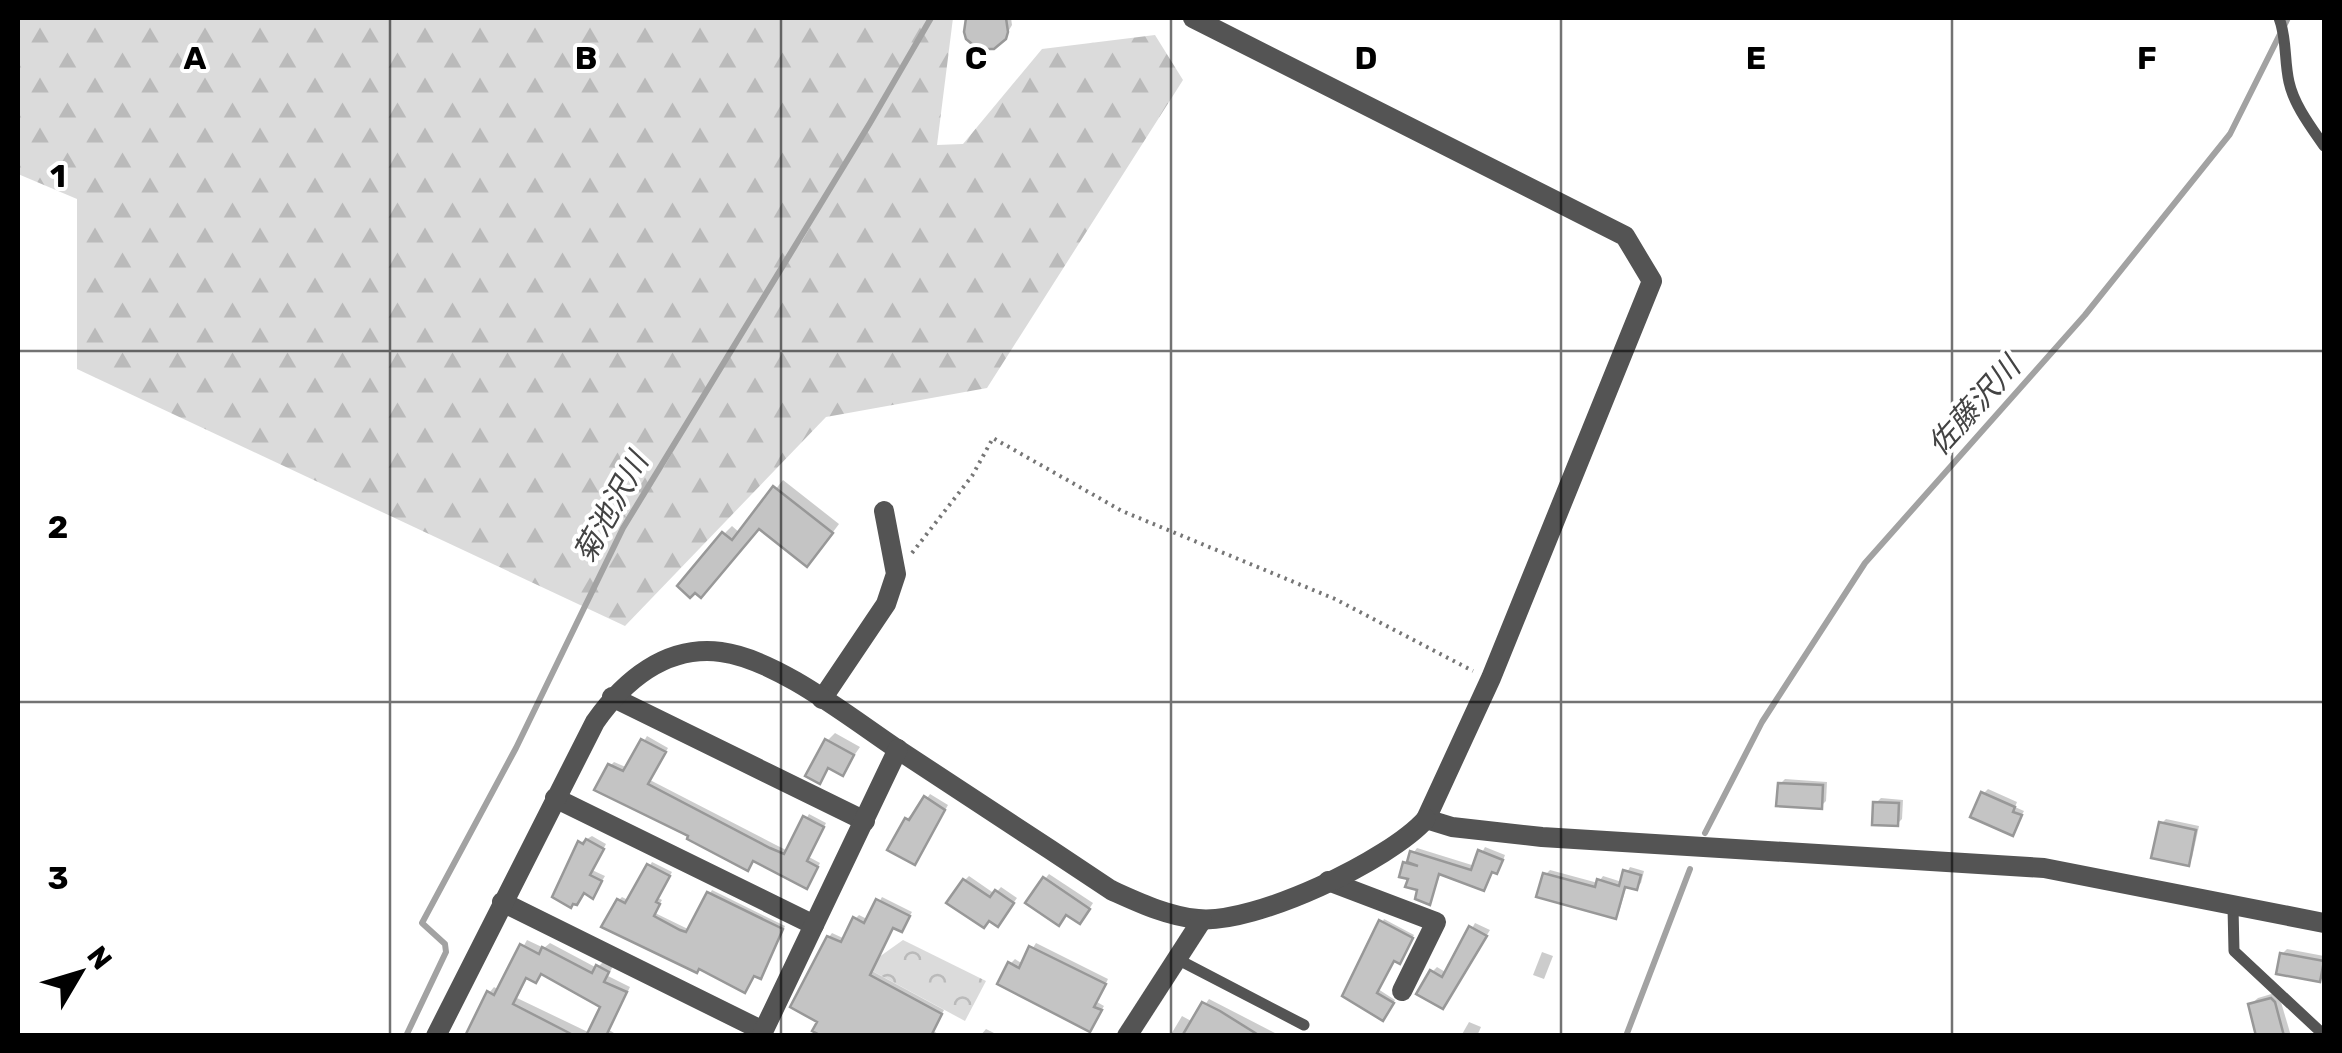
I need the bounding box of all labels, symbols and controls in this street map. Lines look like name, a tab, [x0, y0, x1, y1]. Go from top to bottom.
text: A	[184, 39, 207, 77]
text: B	[575, 39, 597, 77]
text: C	[965, 39, 987, 77]
text: D	[1355, 39, 1377, 77]
text: E	[1746, 39, 1766, 77]
text: F	[2137, 39, 2157, 77]
text: 1	[50, 157, 66, 195]
water label: 佐藤沢川	[1920, 347, 2030, 463]
water label: 菊池沢川	[566, 444, 657, 569]
text: 2	[48, 508, 68, 546]
text: 3	[47, 859, 69, 897]
north arrow	[30, 923, 130, 1023]
text: N	[80, 940, 119, 976]

